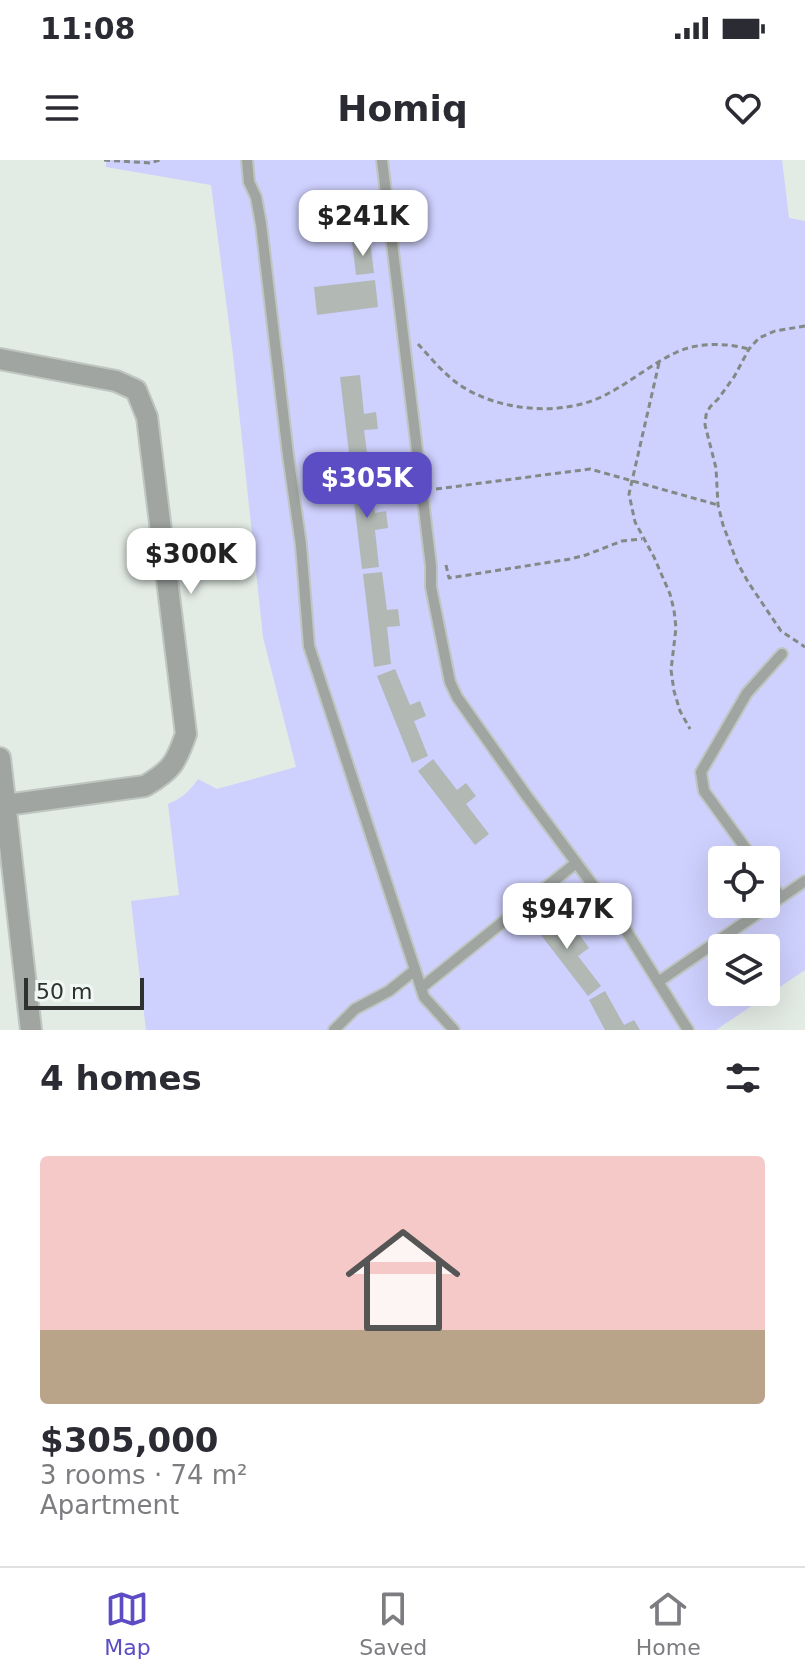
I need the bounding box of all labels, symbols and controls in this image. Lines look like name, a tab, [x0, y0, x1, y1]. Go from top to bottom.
text: 11:08	[40, 11, 136, 46]
icon: menu	[40, 86, 84, 130]
icon: heart	[721, 86, 765, 130]
text: Homiq	[337, 88, 468, 129]
pin: $241K	[307, 190, 419, 258]
text: $241K	[317, 201, 409, 231]
pin: $305K	[311, 452, 423, 520]
text: $305K	[321, 463, 413, 493]
pin: $300K	[135, 528, 247, 596]
text: $300K	[145, 539, 237, 569]
map controls	[708, 846, 780, 1006]
button: locate	[708, 846, 780, 918]
pin: $947K	[511, 883, 623, 951]
text: $947K	[521, 894, 613, 924]
button: layers	[708, 934, 780, 1006]
scale bar	[24, 974, 144, 1010]
text: 50 m	[36, 979, 92, 1004]
icon: filters	[721, 1056, 765, 1100]
text: 4 homes	[40, 1058, 202, 1098]
icon: home	[331, 1208, 475, 1352]
text: $305,000	[40, 1420, 219, 1460]
text: 3 rooms · 74 m²	[40, 1460, 248, 1490]
text: Apartment	[40, 1490, 179, 1520]
tab: Map	[104, 1587, 151, 1660]
tab: Saved	[359, 1587, 427, 1660]
tab: Home	[636, 1587, 701, 1660]

